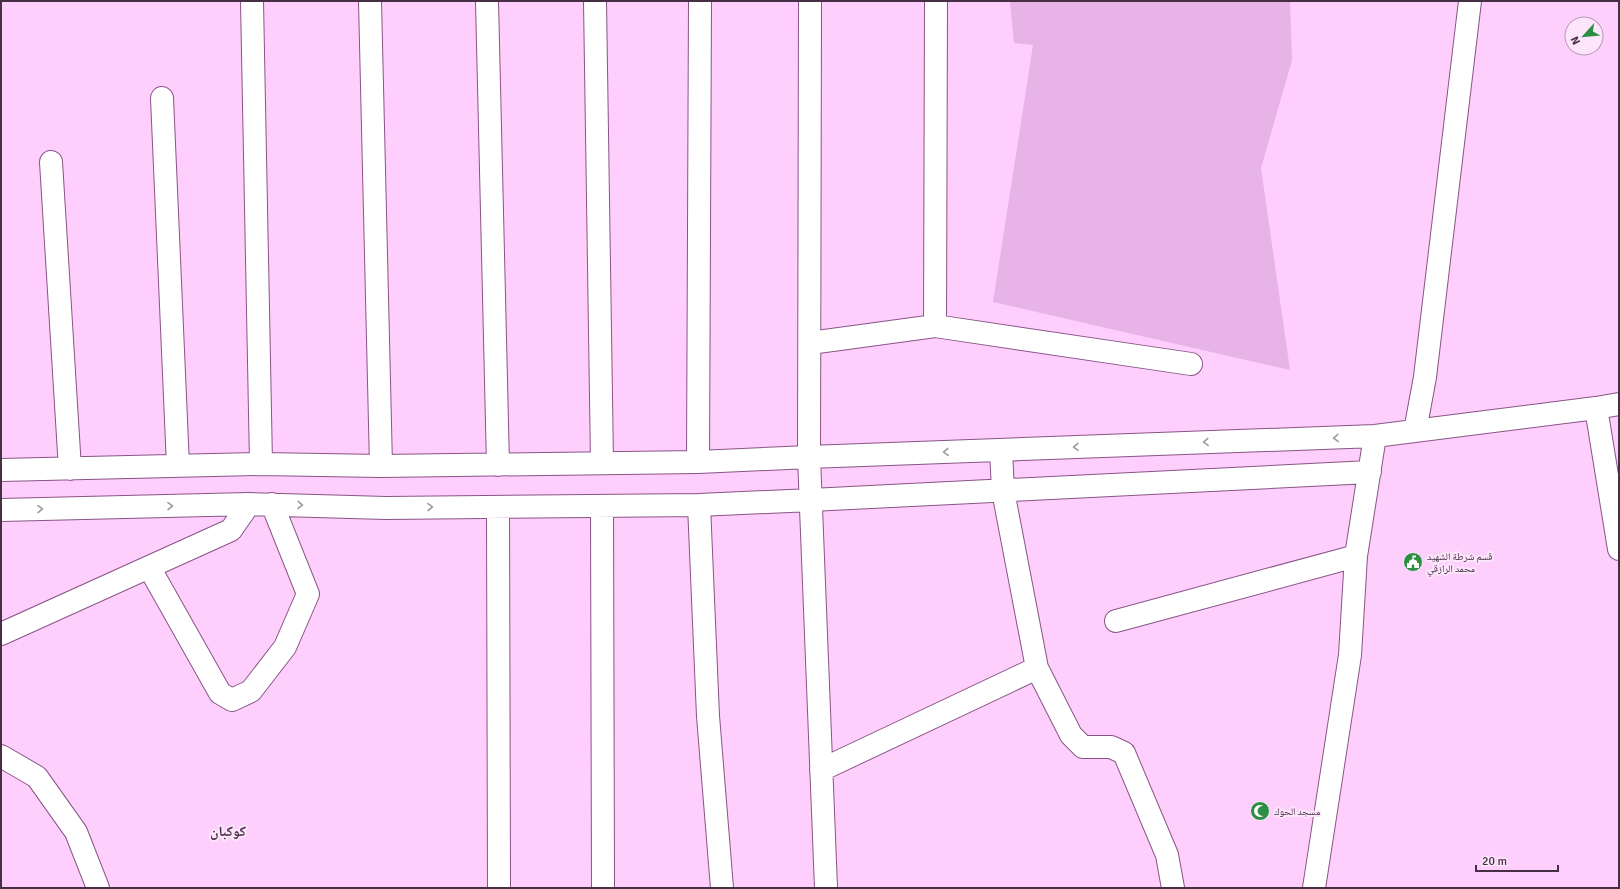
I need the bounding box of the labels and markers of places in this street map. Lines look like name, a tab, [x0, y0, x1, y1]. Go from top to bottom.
public building icon: قسم شرطة الشهيد محمد الرازقي	[1402, 551, 1424, 573]
place label: قسم شرطة الشهيد محمد الرازقي	[1427, 551, 1493, 577]
mosque icon: مسجد الحوك	[1249, 800, 1271, 822]
place label: مسجد الحوك	[1274, 806, 1321, 818]

